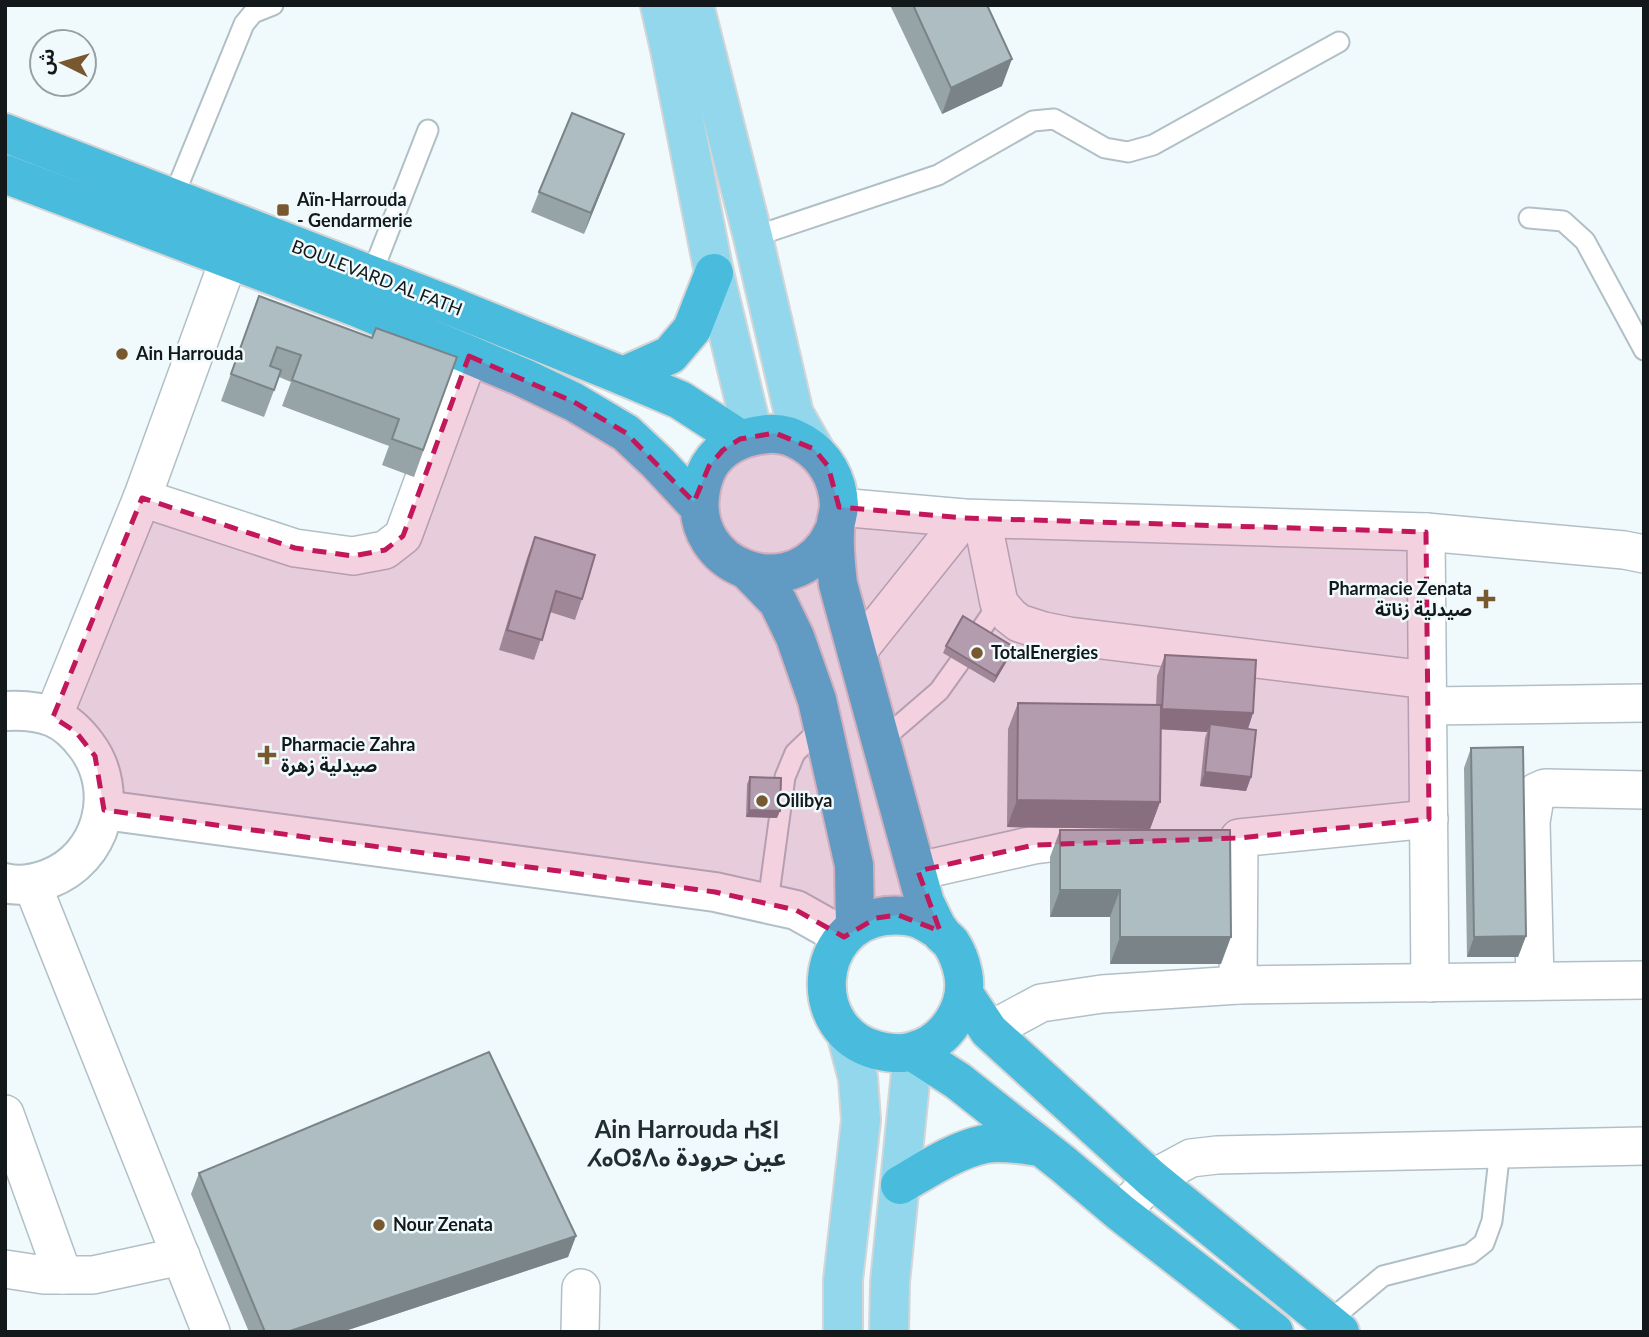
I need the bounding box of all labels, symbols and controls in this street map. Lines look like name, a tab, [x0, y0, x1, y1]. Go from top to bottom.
north arrow	[28, 28, 98, 98]
text: ش	[33, 48, 58, 75]
place label: Aïn-Harrouda - Gendarmerie	[296, 188, 413, 231]
marker: Aïn-Harrouda - Gendarmerie	[275, 202, 291, 218]
street label: BOULEVARD AL FATH	[289, 234, 466, 320]
place label: Ain Harrouda	[135, 342, 243, 364]
marker: Ain Harrouda	[114, 346, 130, 362]
place label: Pharmacie Zenata صيدلية زناتة	[1328, 577, 1472, 621]
marker: Pharmacie Zenata صيدلية زناتة	[1478, 591, 1494, 607]
place label: TotalEnergies	[991, 641, 1098, 663]
marker: TotalEnergies	[969, 645, 985, 661]
place label: Pharmacie Zahra صيدلية زهرة	[281, 733, 415, 777]
marker: Pharmacie Zahra صيدلية زهرة	[259, 747, 275, 763]
place label: Oilibya	[776, 789, 832, 811]
marker: Oilibya	[754, 793, 770, 809]
district label: Ain Harrouda ⵄⵉⵏ ⵃⴰⵔⵓⴷⴰ عين حرودة	[587, 1114, 786, 1172]
place label: Nour Zenata	[393, 1213, 493, 1235]
marker: Nour Zenata	[371, 1217, 387, 1233]

